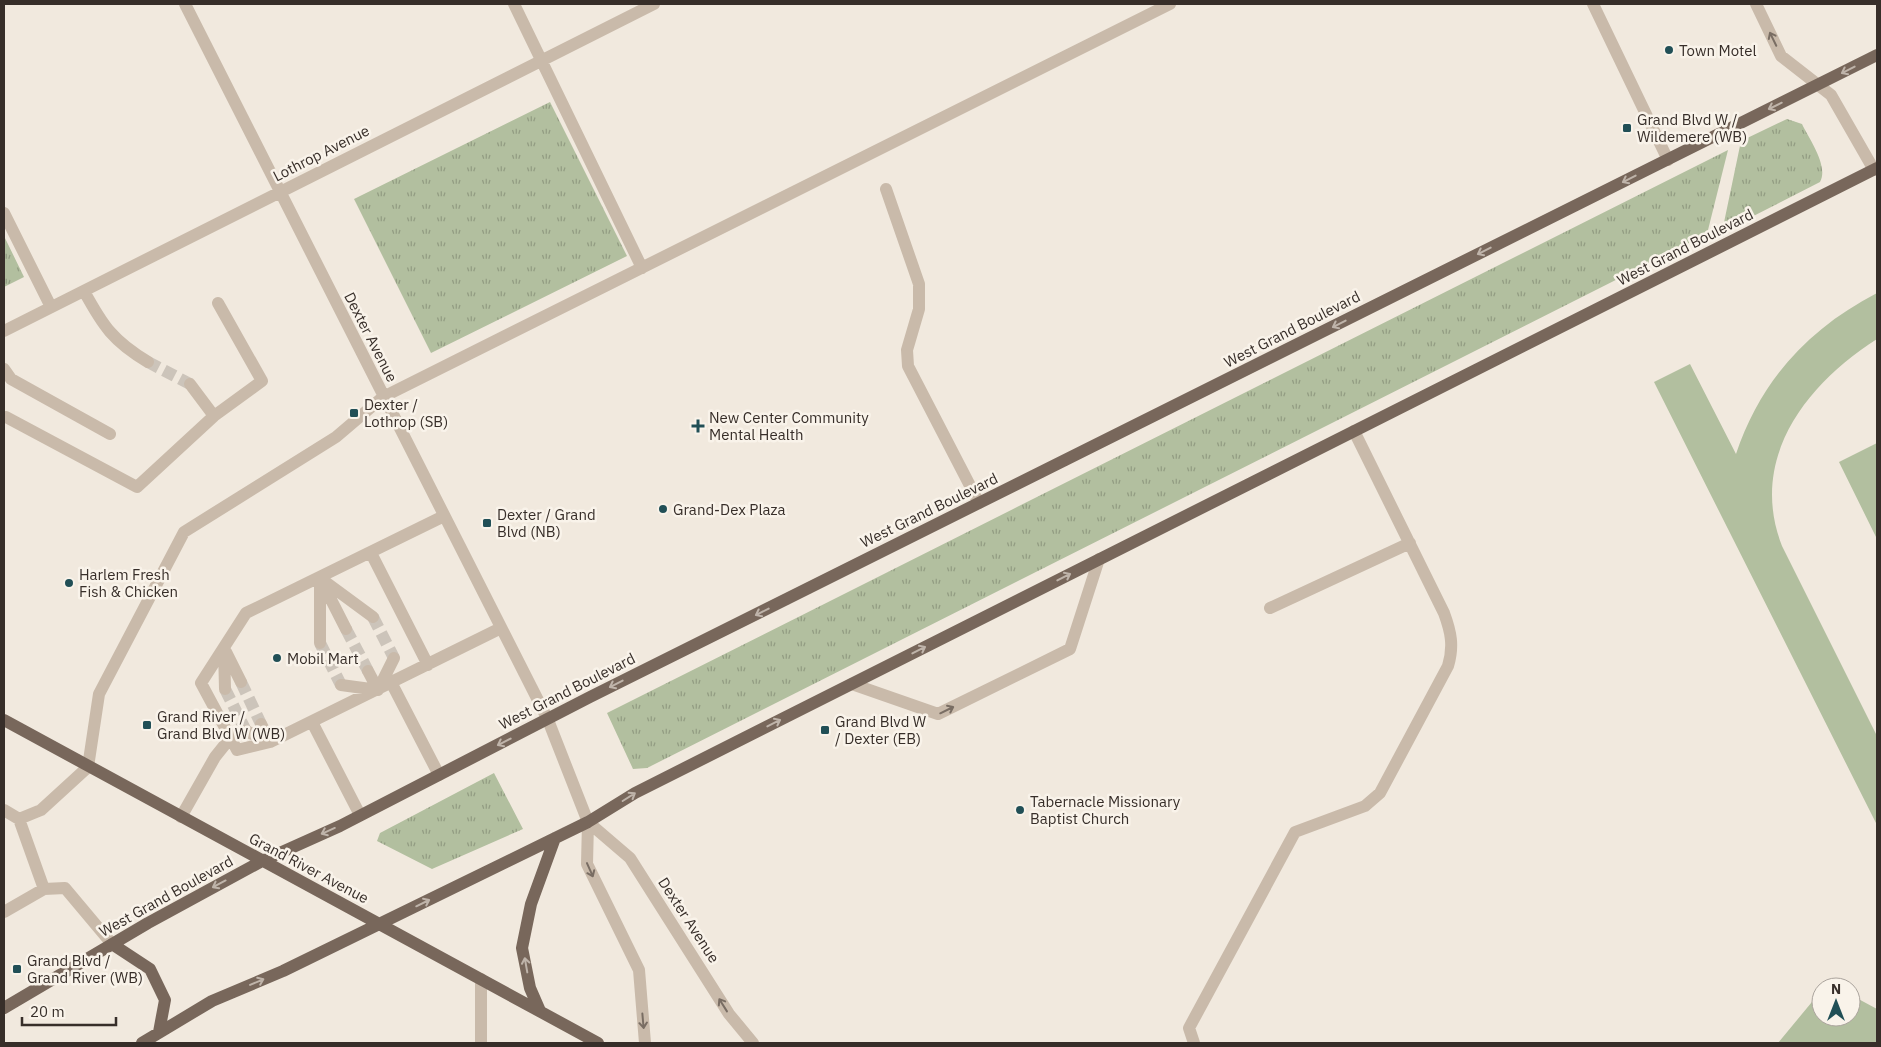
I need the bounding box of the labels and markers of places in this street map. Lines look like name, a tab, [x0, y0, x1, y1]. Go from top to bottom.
place label: Town Motel	[1679, 41, 1757, 60]
marker: Town Motel	[1663, 44, 1675, 56]
place label: Grand Blvd W / Wildemere (WB)	[1637, 110, 1747, 146]
marker: Grand Blvd W / Wildemere (WB)	[1621, 122, 1633, 134]
place label: Dexter / Lothrop (SB)	[364, 395, 448, 431]
marker: Dexter / Lothrop (SB)	[348, 407, 360, 419]
place label: New Center Community Mental Health	[709, 408, 869, 444]
marker: New Center Community Mental Health	[691, 419, 705, 433]
place label: Grand-Dex Plaza	[673, 500, 786, 519]
marker: Grand-Dex Plaza	[657, 503, 669, 515]
place label: Dexter / Grand Blvd (NB)	[497, 505, 596, 541]
marker: Dexter / Grand Blvd (NB)	[481, 517, 493, 529]
place label: Harlem Fresh Fish & Chicken	[79, 565, 178, 601]
marker: Harlem Fresh Fish & Chicken	[63, 577, 75, 589]
place label: Mobil Mart	[287, 649, 359, 668]
marker: Mobil Mart	[271, 652, 283, 664]
place label: Grand River / Grand Blvd W (WB)	[157, 707, 285, 743]
place label: Grand Blvd W / Dexter (EB)	[835, 712, 927, 748]
marker: Grand River / Grand Blvd W (WB)	[141, 719, 153, 731]
marker: Grand Blvd W / Dexter (EB)	[819, 724, 831, 736]
place label: Tabernacle Missionary Baptist Church	[1030, 792, 1181, 828]
marker: Tabernacle Missionary Baptist Church	[1014, 804, 1026, 816]
place label: Grand Blvd / Grand River (WB)	[27, 951, 143, 987]
marker: Grand Blvd / Grand River (WB)	[11, 963, 23, 975]

